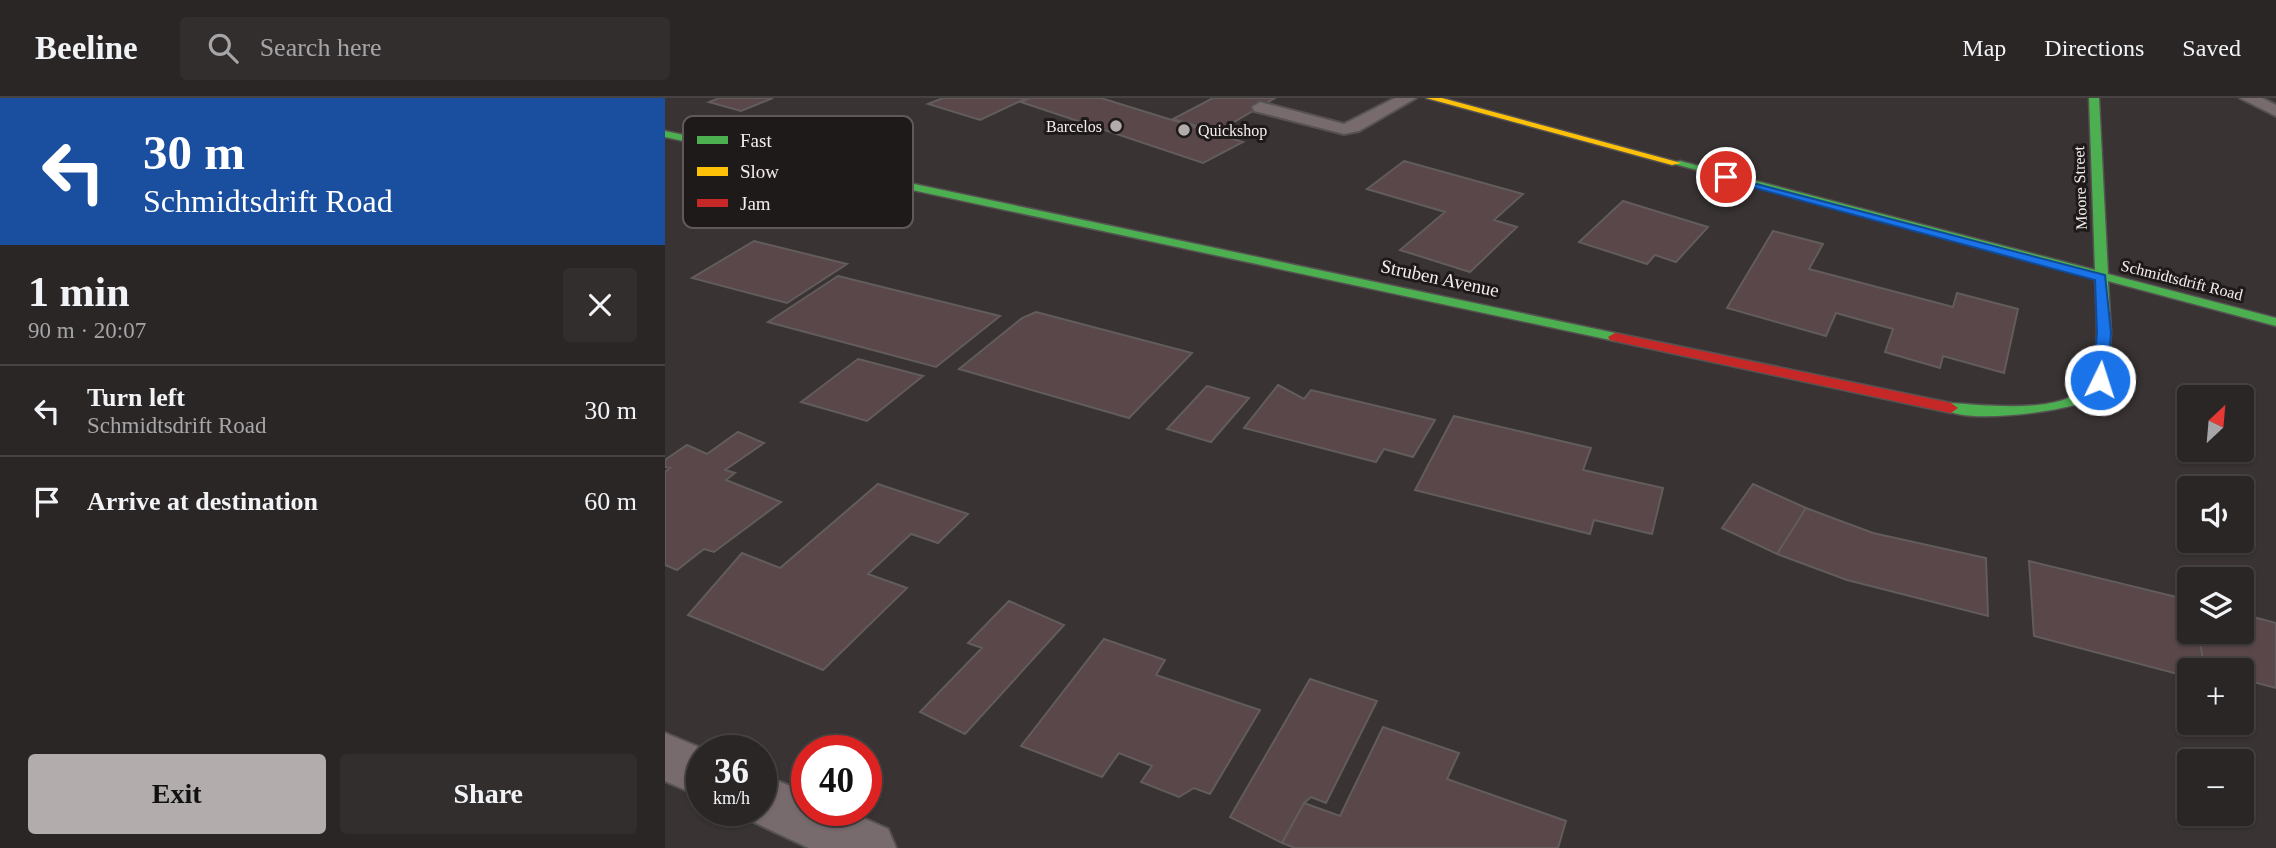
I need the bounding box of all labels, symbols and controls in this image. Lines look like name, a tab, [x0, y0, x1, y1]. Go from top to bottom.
search box	[180, 17, 670, 80]
icon: search	[204, 29, 242, 67]
text: Beeline	[35, 30, 138, 66]
text: Search here	[260, 33, 382, 62]
text: Map	[1962, 35, 2006, 61]
text: Directions	[2044, 35, 2144, 61]
text: Saved	[2182, 35, 2241, 61]
legend	[683, 116, 913, 228]
place label: Barcelos	[1046, 118, 1102, 135]
marker: Barcelos	[1108, 118, 1124, 134]
marker: Quickshop	[1176, 122, 1192, 138]
place label: Quickshop	[1198, 122, 1267, 140]
text: 30 m	[143, 125, 245, 180]
icon: left	[28, 126, 119, 217]
text: Fast	[740, 130, 772, 151]
street label: Moore Street	[2070, 145, 2090, 230]
pin	[1696, 147, 1756, 207]
icon: arrive	[1707, 158, 1745, 196]
text: Slow	[740, 161, 779, 182]
text: Schmidtsdrift Road	[143, 183, 393, 219]
text: Jam	[740, 193, 771, 214]
street label: Struben Avenue	[1379, 255, 1501, 301]
street label: Schmidtsdrift Road	[2119, 257, 2245, 303]
button: close	[563, 268, 637, 342]
text: 1 min	[28, 269, 130, 315]
text: 90 m · 20:07	[28, 318, 146, 343]
position arrow	[2063, 343, 2137, 417]
text: Turn left	[87, 383, 185, 412]
north arrow	[2177, 385, 2254, 462]
map controls	[2177, 385, 2254, 826]
icon: left	[28, 392, 66, 430]
text: 30 m	[584, 396, 637, 425]
text: Schmidtsdrift Road	[87, 413, 267, 438]
button: sound	[2177, 476, 2254, 553]
icon: arrive	[28, 483, 66, 521]
text: Arrive at destination	[87, 487, 318, 516]
text: 60 m	[584, 487, 637, 516]
button: layers	[2177, 567, 2254, 644]
button: +	[2177, 658, 2254, 735]
speed limit sign: 40	[791, 735, 882, 826]
button: −	[2177, 749, 2254, 826]
text: 36	[714, 752, 749, 791]
button: Exit	[28, 754, 326, 834]
button: Share	[340, 754, 637, 834]
text: km/h	[713, 788, 750, 808]

